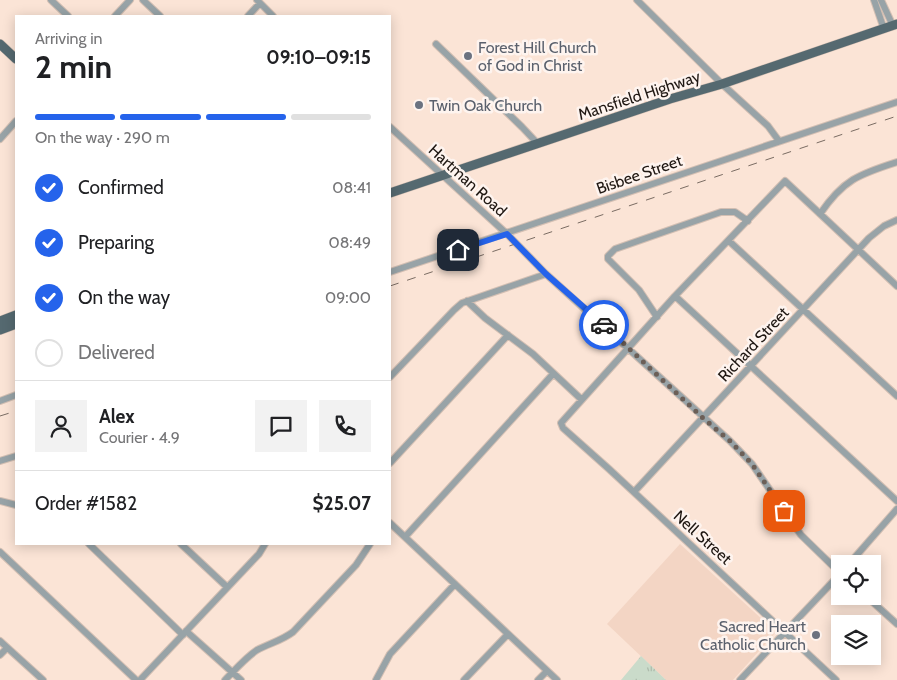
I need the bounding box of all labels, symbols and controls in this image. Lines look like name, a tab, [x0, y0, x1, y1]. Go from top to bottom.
text: Arriving in	[35, 29, 102, 48]
place label: Forest Hill Church of God in Christ	[478, 38, 597, 75]
text: 09:10–09:15	[266, 46, 371, 69]
text: 2 min	[35, 47, 112, 86]
marker: Forest Hill Church of God in Christ	[462, 50, 474, 62]
street label: Mansfield Highway	[576, 67, 703, 124]
place label: Twin Oak Church	[429, 96, 542, 115]
marker: Twin Oak Church	[413, 99, 425, 111]
text: On the way · 290 m	[35, 128, 170, 147]
street label: Hartman Road	[425, 140, 511, 220]
street label: Bisbee Street	[594, 151, 685, 198]
icon: check	[35, 174, 63, 202]
text: Confirmed	[78, 176, 164, 199]
text: 08:41	[332, 178, 371, 197]
icon: check	[35, 229, 63, 257]
pin	[437, 229, 479, 271]
text: Preparing	[78, 231, 154, 254]
text: 08:49	[328, 233, 371, 252]
icon: home	[444, 236, 472, 264]
icon: check	[35, 284, 63, 312]
text: On the way	[78, 286, 170, 309]
text: 09:00	[325, 288, 371, 307]
courier	[579, 300, 629, 350]
street label: Richard Street	[714, 303, 793, 386]
icon: car	[590, 311, 618, 339]
text: Delivered	[78, 341, 155, 364]
button: person	[35, 400, 87, 452]
button: chat	[255, 400, 307, 452]
button: phone	[319, 400, 371, 452]
text: Alex	[99, 405, 135, 428]
text: Courier · 4.9	[99, 428, 180, 447]
pin	[763, 490, 805, 532]
text: Order #1582	[35, 492, 137, 515]
text: $25.07	[313, 492, 371, 515]
icon: bag	[770, 497, 798, 525]
street label: Nell Street	[670, 506, 736, 569]
map controls	[831, 555, 881, 665]
button: locate	[831, 555, 881, 605]
button: layers	[831, 615, 881, 665]
place label: Sacred Heart Catholic Church	[700, 617, 807, 654]
marker: Sacred Heart Catholic Church	[810, 629, 822, 641]

